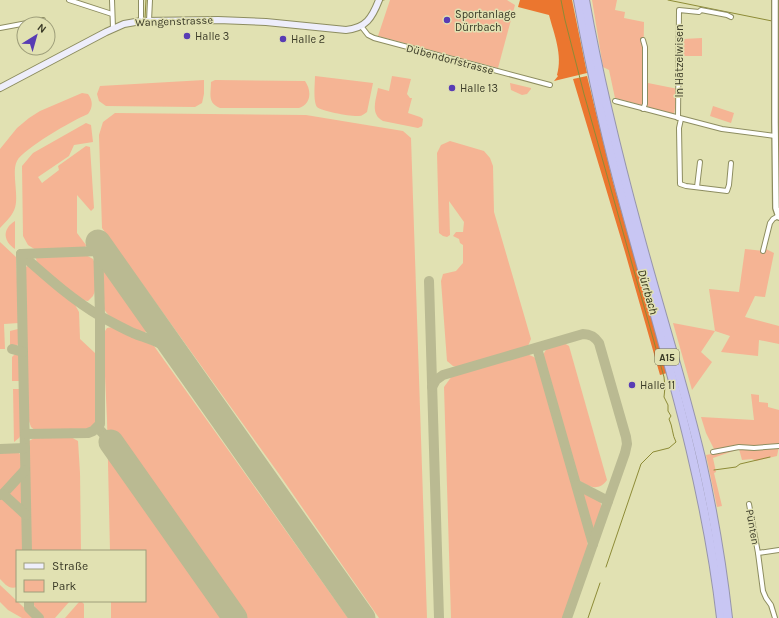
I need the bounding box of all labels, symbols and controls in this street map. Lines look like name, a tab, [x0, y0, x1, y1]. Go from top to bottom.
place label: Sportanlage Dürrbach	[455, 8, 516, 34]
street label: Wangenstrasse	[135, 14, 213, 29]
marker: Sportanlage Dürrbach	[442, 15, 452, 25]
north arrow	[16, 16, 56, 56]
text: N	[35, 21, 49, 36]
street label: In Hätzelwisen	[673, 24, 686, 98]
place label: Halle 3	[195, 30, 229, 43]
marker: Halle 3	[182, 31, 192, 41]
place label: Halle 2	[291, 33, 325, 46]
marker: Halle 2	[278, 34, 288, 44]
street label: Dübendorfstrasse	[405, 42, 495, 77]
place label: Halle 13	[460, 82, 498, 95]
marker: Halle 13	[447, 83, 457, 93]
water label: Dürrbach	[635, 268, 661, 316]
road number: A15	[655, 349, 679, 365]
place label: Halle 11	[640, 379, 675, 392]
marker: Halle 11	[627, 380, 637, 390]
street label: Pünten	[743, 508, 762, 546]
legend	[16, 550, 146, 602]
text: Straße	[52, 559, 88, 573]
text: Park	[52, 579, 77, 593]

